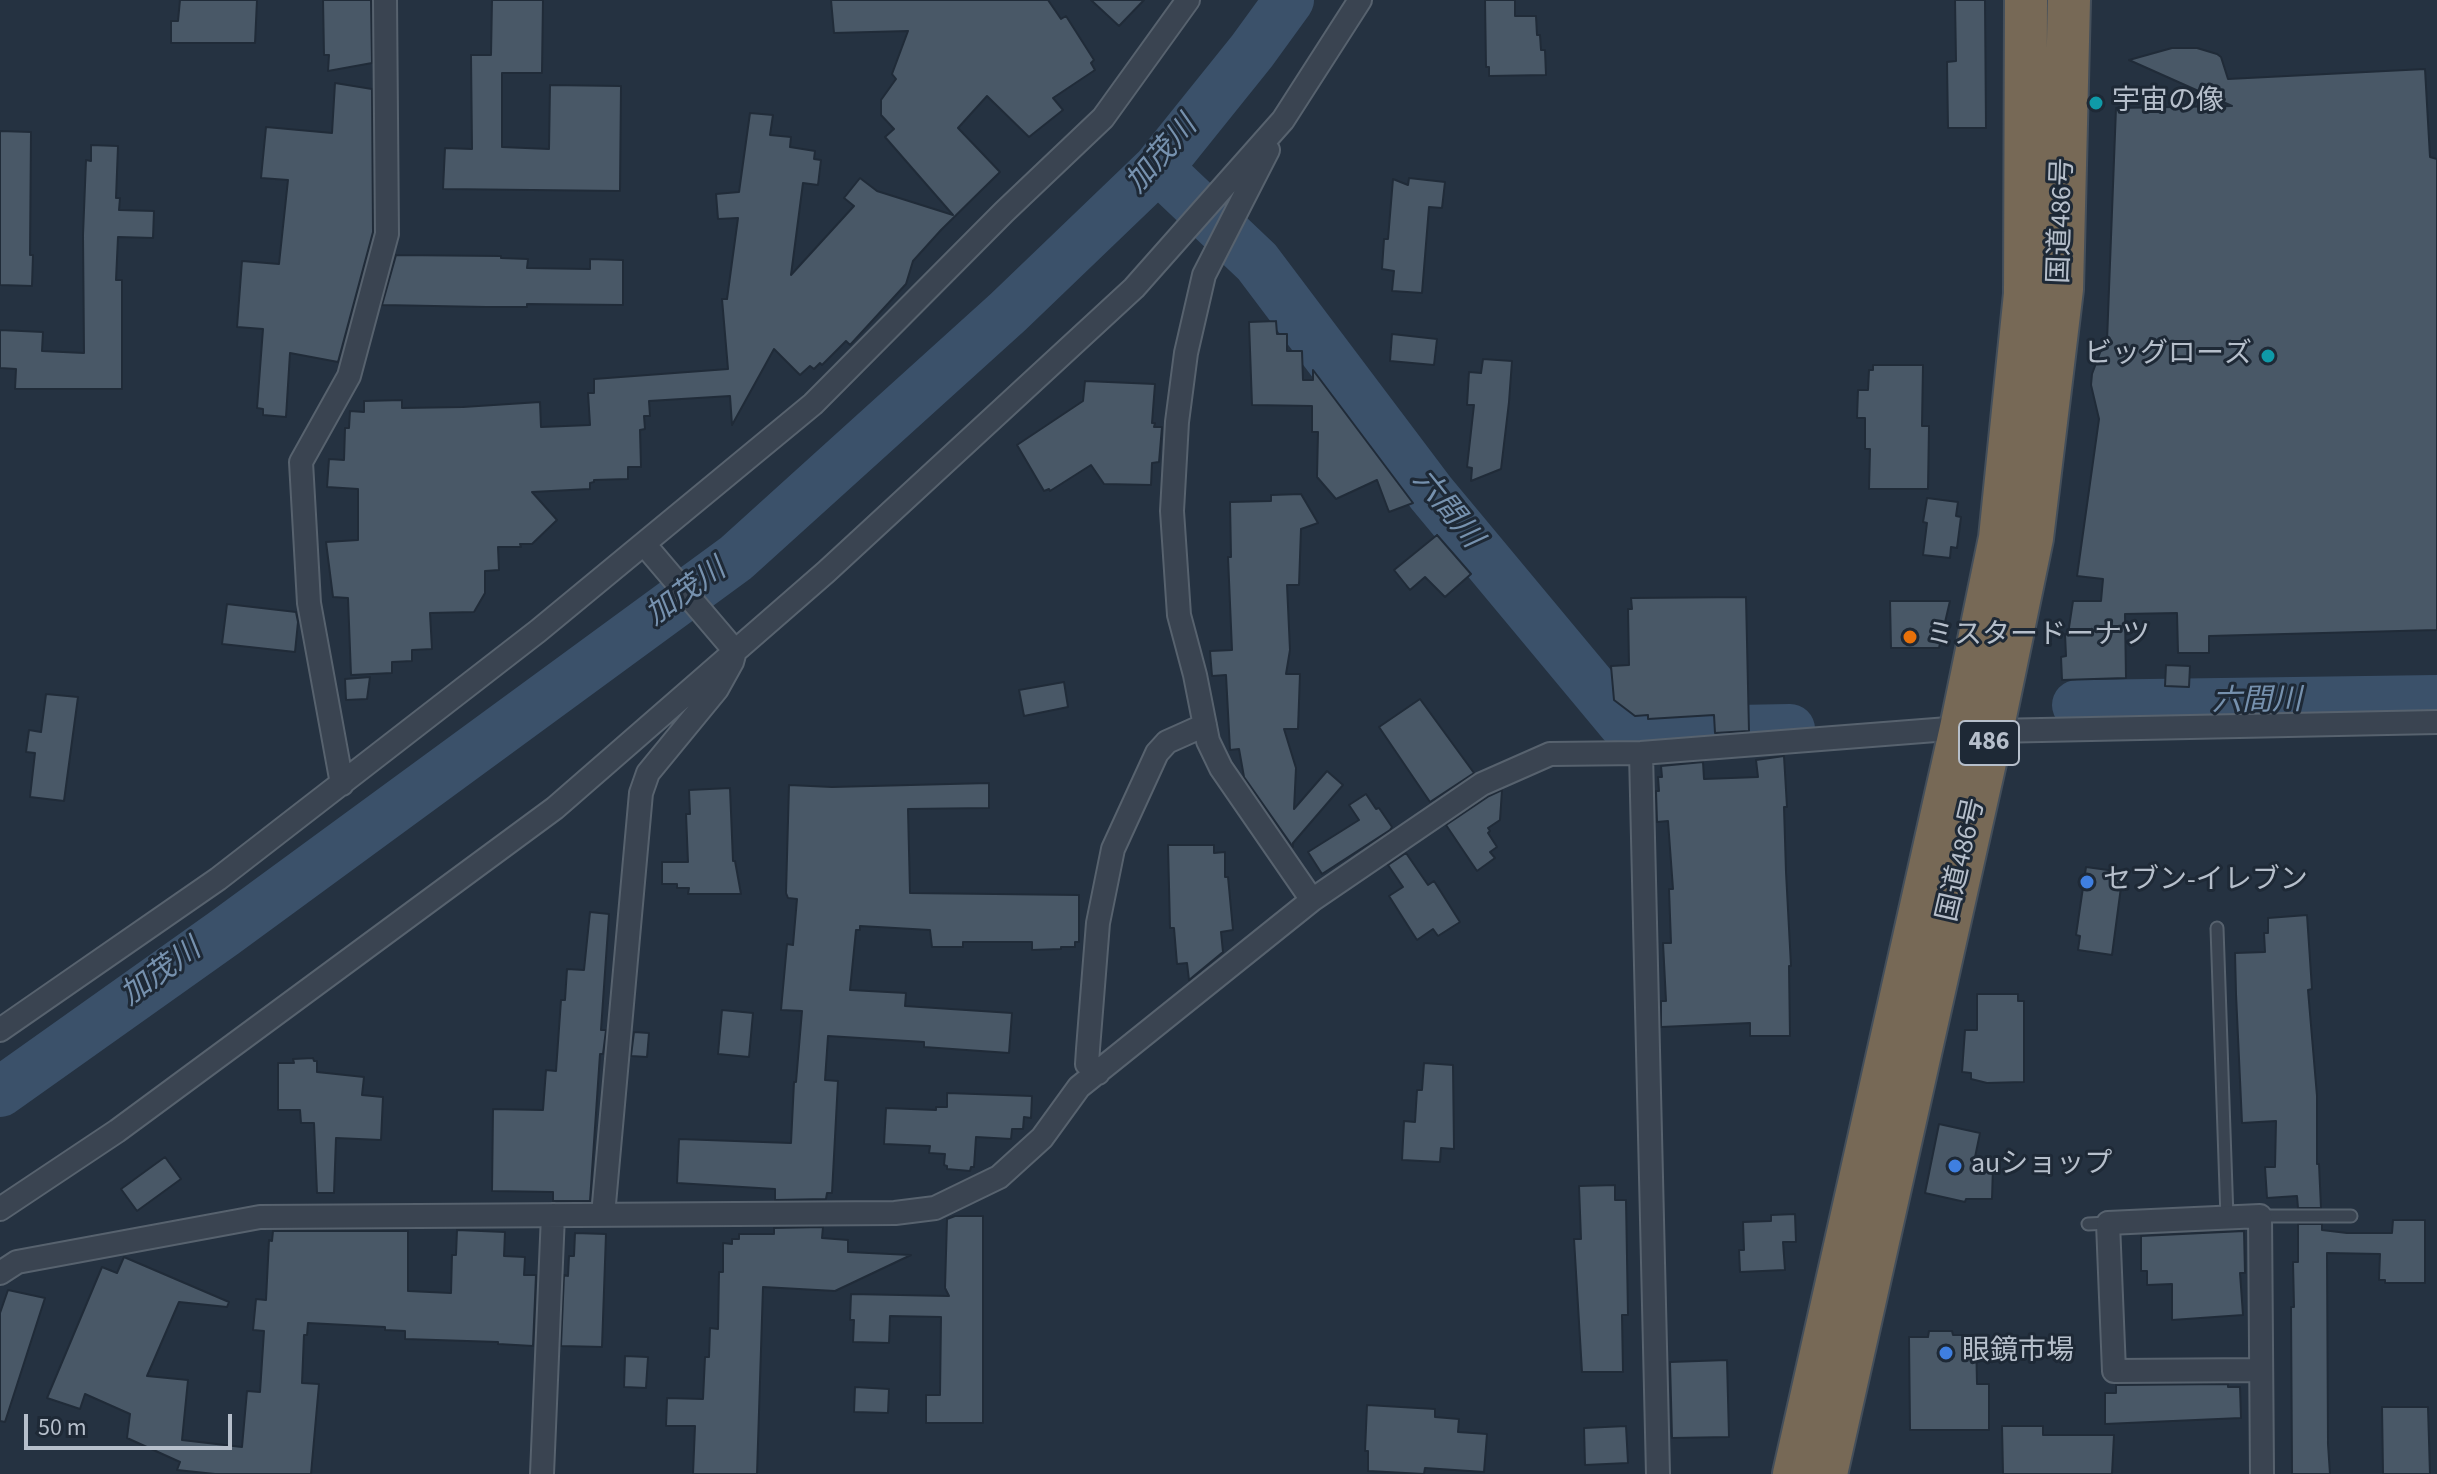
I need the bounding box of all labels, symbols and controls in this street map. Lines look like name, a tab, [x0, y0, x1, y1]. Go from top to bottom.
place label: 宇宙の像	[2112, 86, 2224, 120]
marker: 宇宙の像	[2087, 94, 2105, 112]
water label: 加茂川	[1120, 110, 1206, 202]
street label: 国道486号	[2044, 158, 2082, 284]
place label: ビッグローズ	[2084, 339, 2252, 373]
marker: ビッグローズ	[2259, 347, 2277, 365]
water label: 六間川	[1404, 464, 1488, 556]
water label: 加茂川	[640, 553, 734, 635]
place label: ミスタードーナツ	[1926, 620, 2150, 654]
marker: ミスタードーナツ	[1901, 628, 1919, 646]
water label: 六間川	[2212, 684, 2302, 722]
road number: 486	[1959, 721, 2019, 765]
street label: 国道486号	[1932, 795, 1994, 925]
place label: セブン-イレブン	[2103, 865, 2308, 899]
marker: セブン-イレブン	[2078, 873, 2096, 891]
water label: 加茂川	[115, 933, 209, 1015]
place label: auショップ	[1971, 1149, 2112, 1183]
marker: auショップ	[1946, 1157, 1964, 1175]
place label: 眼鏡市場	[1962, 1336, 2074, 1370]
marker: 眼鏡市場	[1937, 1344, 1955, 1362]
scale bar	[28, 1398, 236, 1448]
text: 50 m	[38, 1410, 87, 1445]

